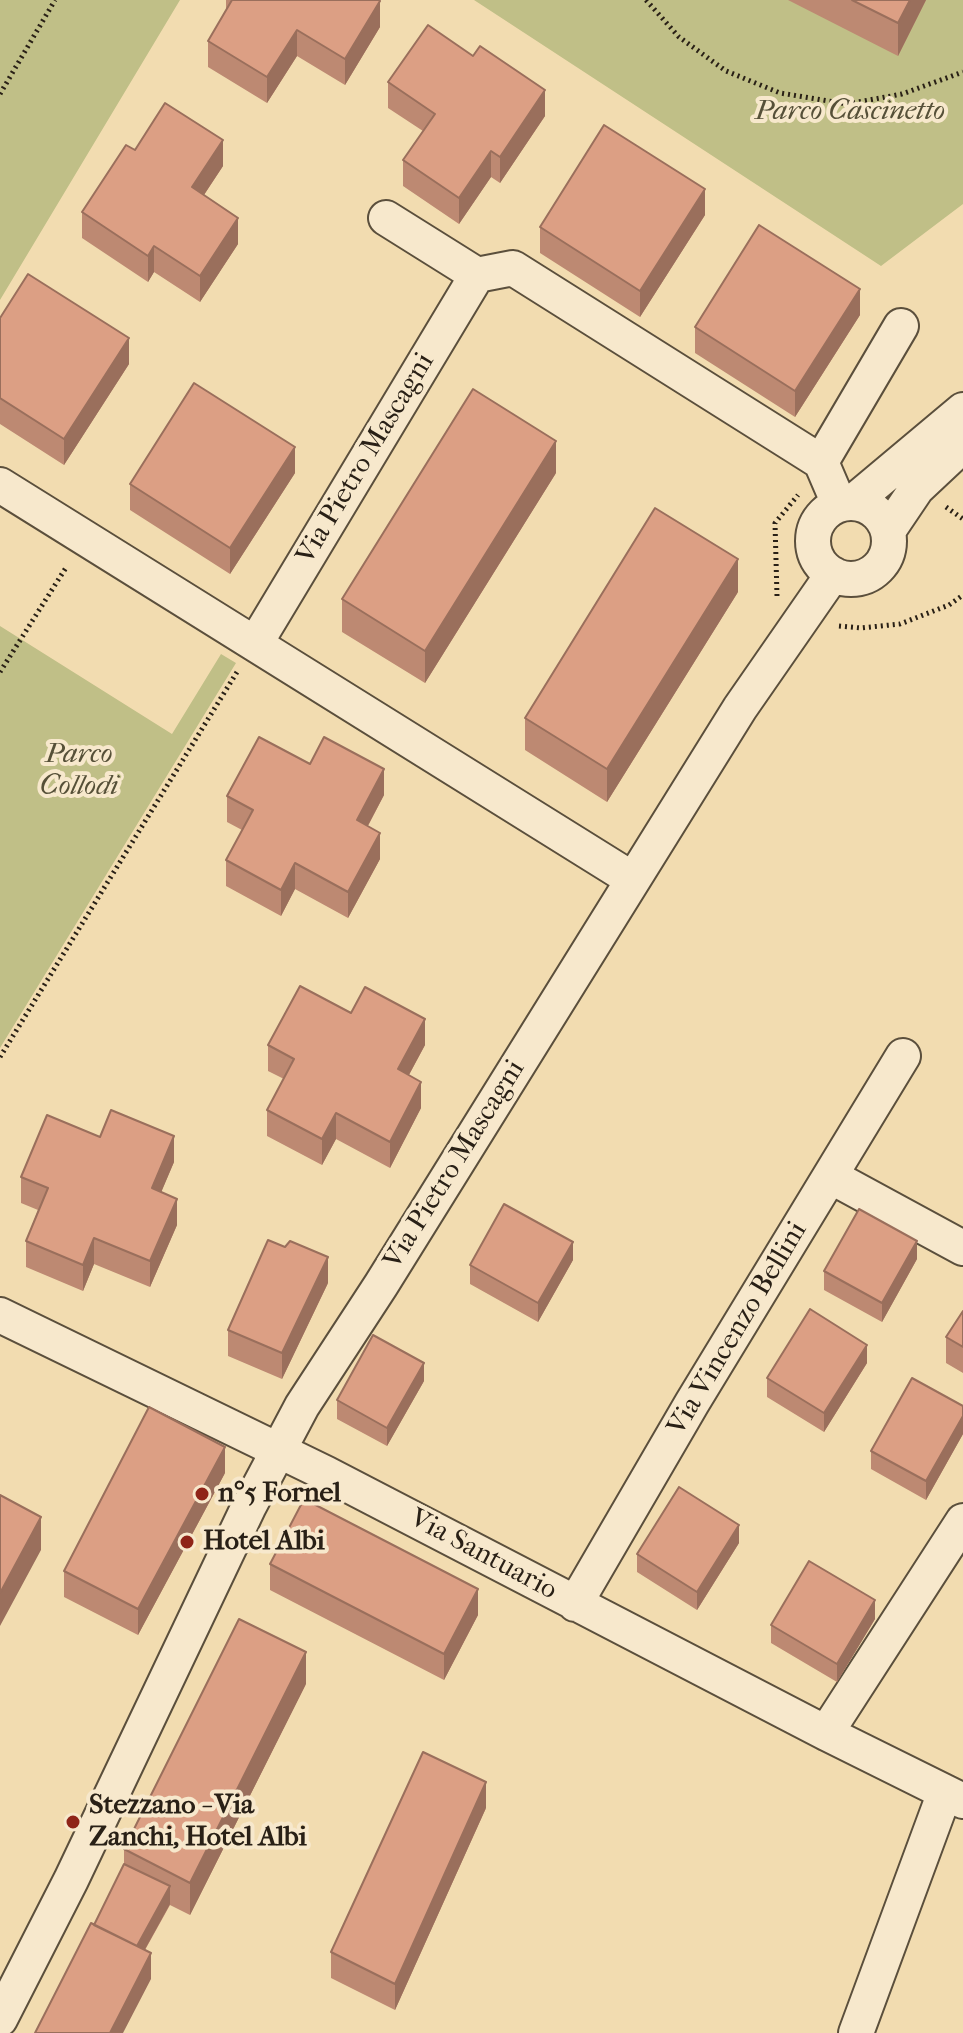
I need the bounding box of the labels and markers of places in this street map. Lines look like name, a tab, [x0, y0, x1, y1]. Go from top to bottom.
place label: n°5 Fornel	[218, 1477, 341, 1511]
marker: n°5 Fornel	[193, 1485, 211, 1503]
place label: Hotel Albi	[203, 1525, 325, 1559]
marker: Hotel Albi	[178, 1533, 196, 1551]
place label: Stezzano - Via Zanchi, Hotel Albi	[89, 1789, 307, 1855]
marker: Stezzano - Via Zanchi, Hotel Albi	[64, 1813, 82, 1831]

